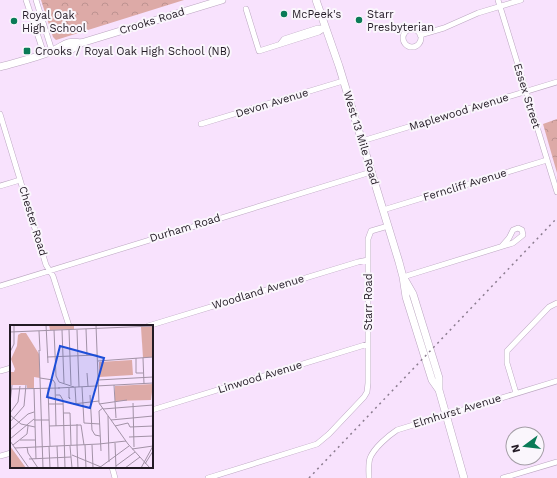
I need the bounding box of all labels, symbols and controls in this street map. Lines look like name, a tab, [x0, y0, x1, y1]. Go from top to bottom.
street label: Crooks Road	[118, 5, 186, 37]
place label: McPeek's	[292, 8, 341, 21]
place label: Starr Presbyterian	[367, 8, 434, 34]
place label: Royal Oak High School	[22, 9, 87, 35]
marker: McPeek's	[279, 9, 289, 19]
marker: Starr Presbyterian	[354, 15, 364, 25]
marker: Royal Oak High School	[9, 16, 19, 26]
place label: Crooks / Royal Oak High School (NB)	[35, 45, 231, 58]
marker: Crooks / Royal Oak High School (NB)	[22, 46, 32, 56]
street label: Essex Street	[511, 62, 543, 130]
street label: Devon Avenue	[234, 86, 310, 120]
street label: West 13 Mile Road	[341, 89, 381, 187]
street label: Maplewood Avenue	[408, 91, 510, 133]
street label: Ferncliff Avenue	[422, 166, 508, 204]
street label: Chester Road	[16, 185, 50, 257]
street label: Durham Road	[148, 211, 222, 245]
street label: Woodland Avenue	[210, 272, 306, 312]
street label: Starr Road	[362, 273, 375, 331]
inset map	[10, 325, 153, 468]
street label: Linwood Avenue	[216, 358, 304, 396]
street label: Elmhurst Avenue	[411, 391, 503, 431]
north arrow	[505, 426, 545, 466]
text: N	[508, 443, 523, 454]

